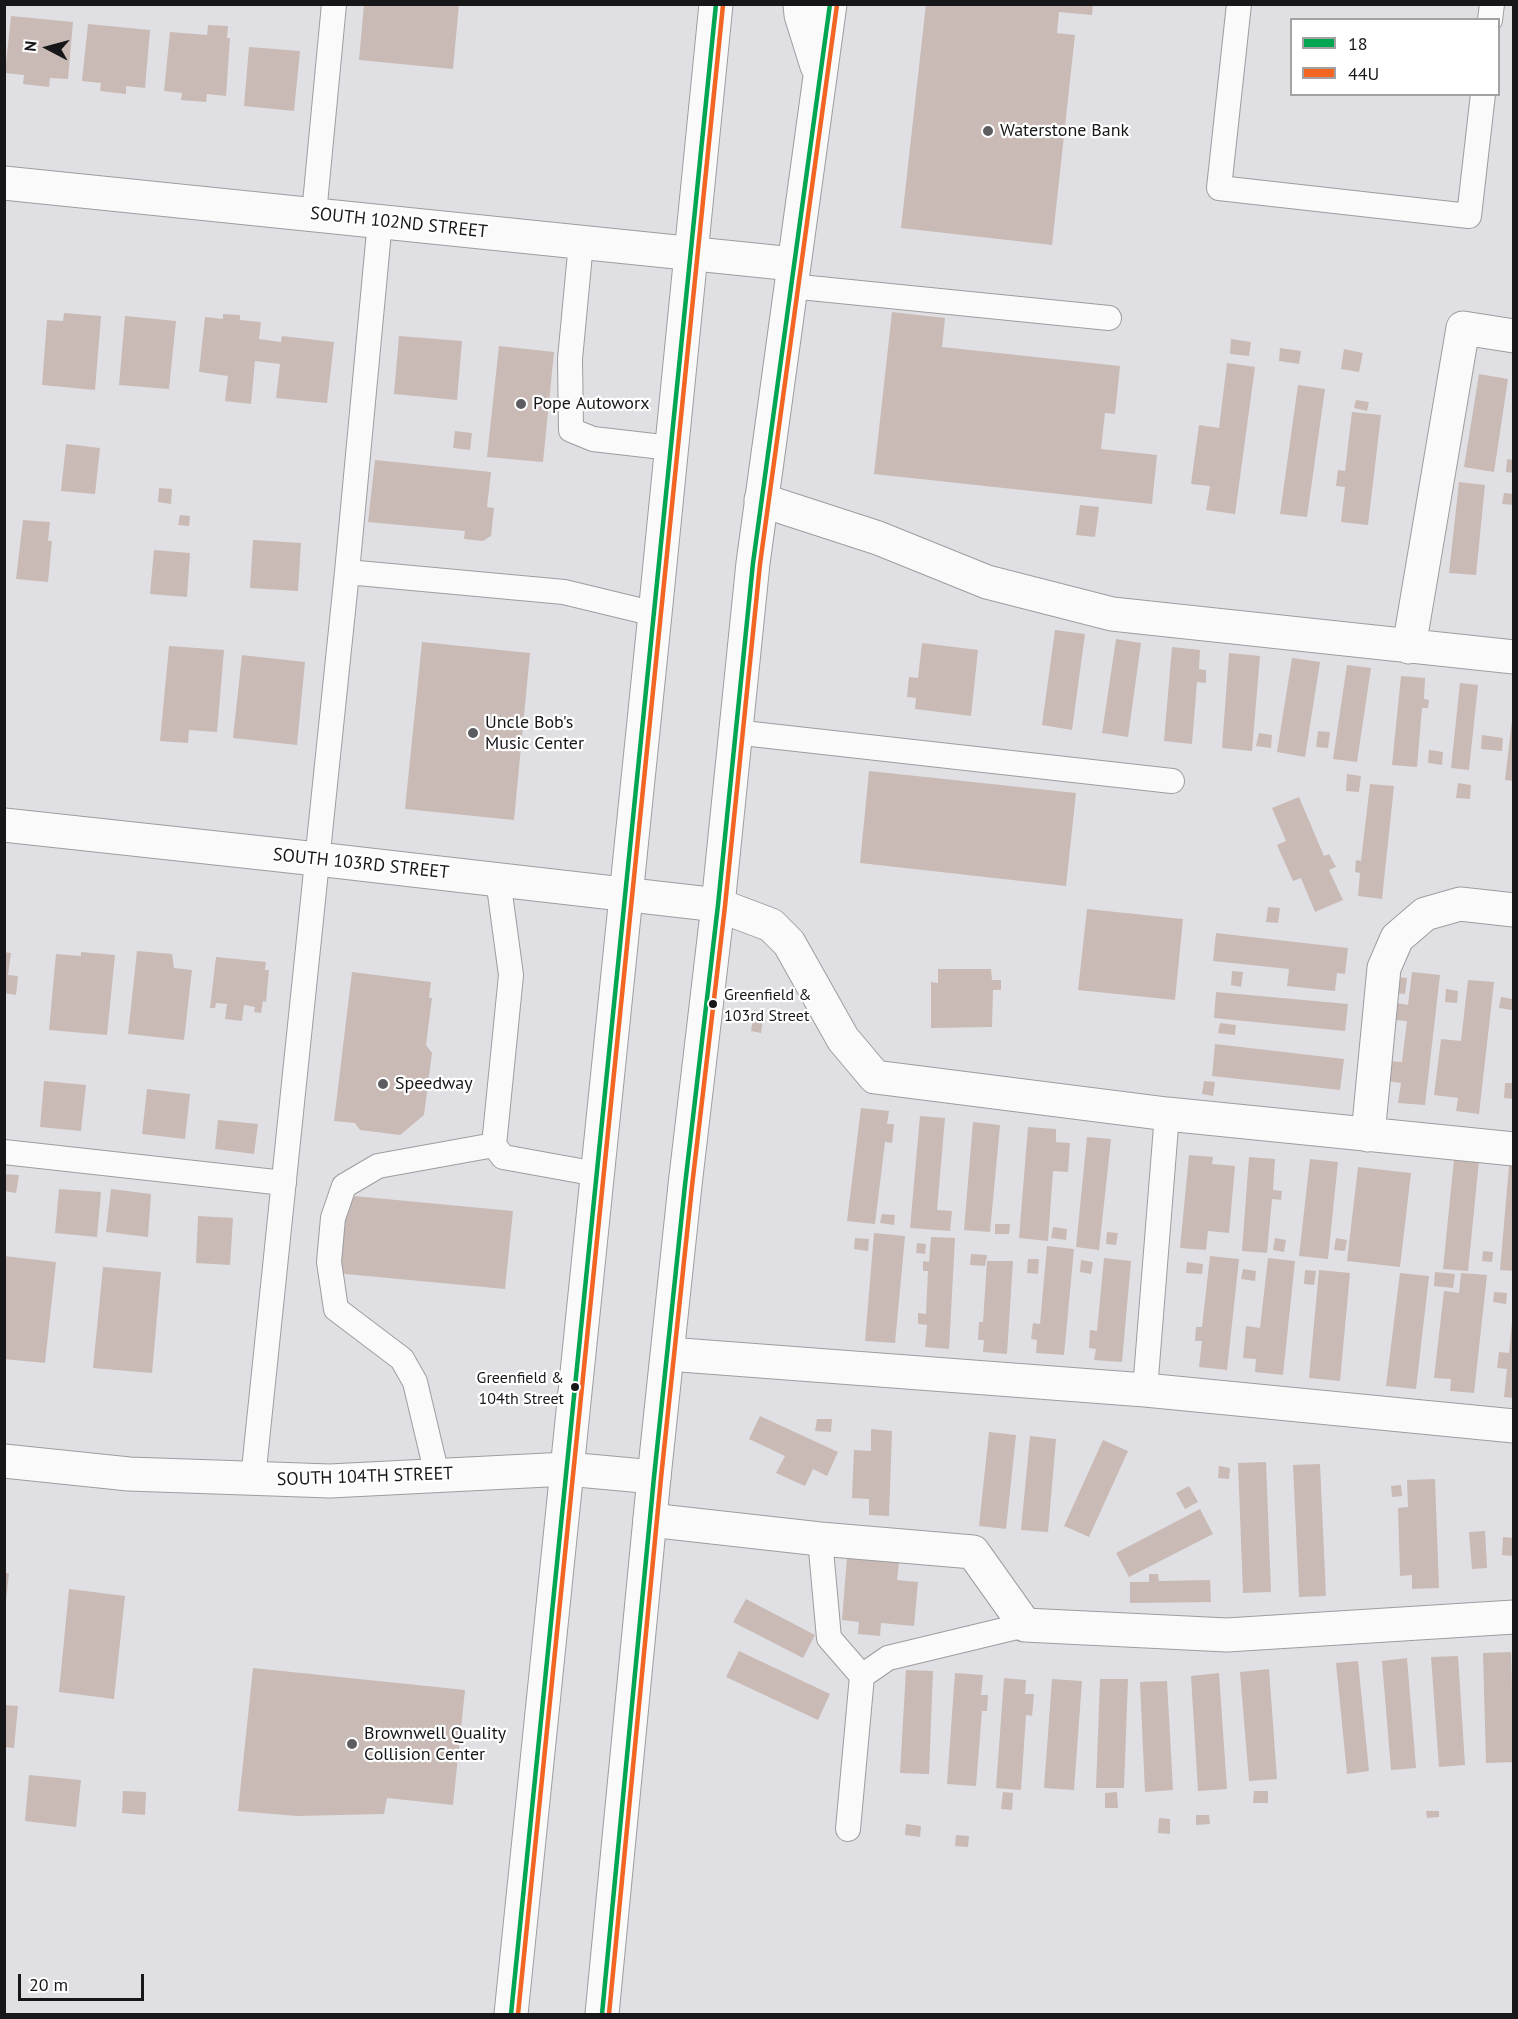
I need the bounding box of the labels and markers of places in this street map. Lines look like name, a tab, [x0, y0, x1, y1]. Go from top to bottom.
place label: Waterstone Bank	[1000, 120, 1129, 142]
marker: Waterstone Bank	[981, 124, 995, 138]
place label: Pope Autoworx	[533, 393, 649, 415]
marker: Pope Autoworx	[514, 397, 528, 411]
place label: Uncle Bob's Music Center	[485, 712, 584, 754]
marker: Uncle Bob's Music Center	[466, 726, 480, 740]
place label: Greenfield & 103rd Street	[724, 985, 811, 1023]
marker: Greenfield & 103rd Street	[707, 998, 719, 1010]
place label: Speedway	[395, 1073, 473, 1095]
marker: Speedway	[376, 1077, 390, 1091]
place label: Greenfield & 104th Street	[477, 1368, 564, 1406]
marker: Greenfield & 104th Street	[569, 1381, 581, 1393]
place label: Brownwell Quality Collision Center	[364, 1723, 506, 1766]
marker: Brownwell Quality Collision Center	[345, 1737, 359, 1751]

